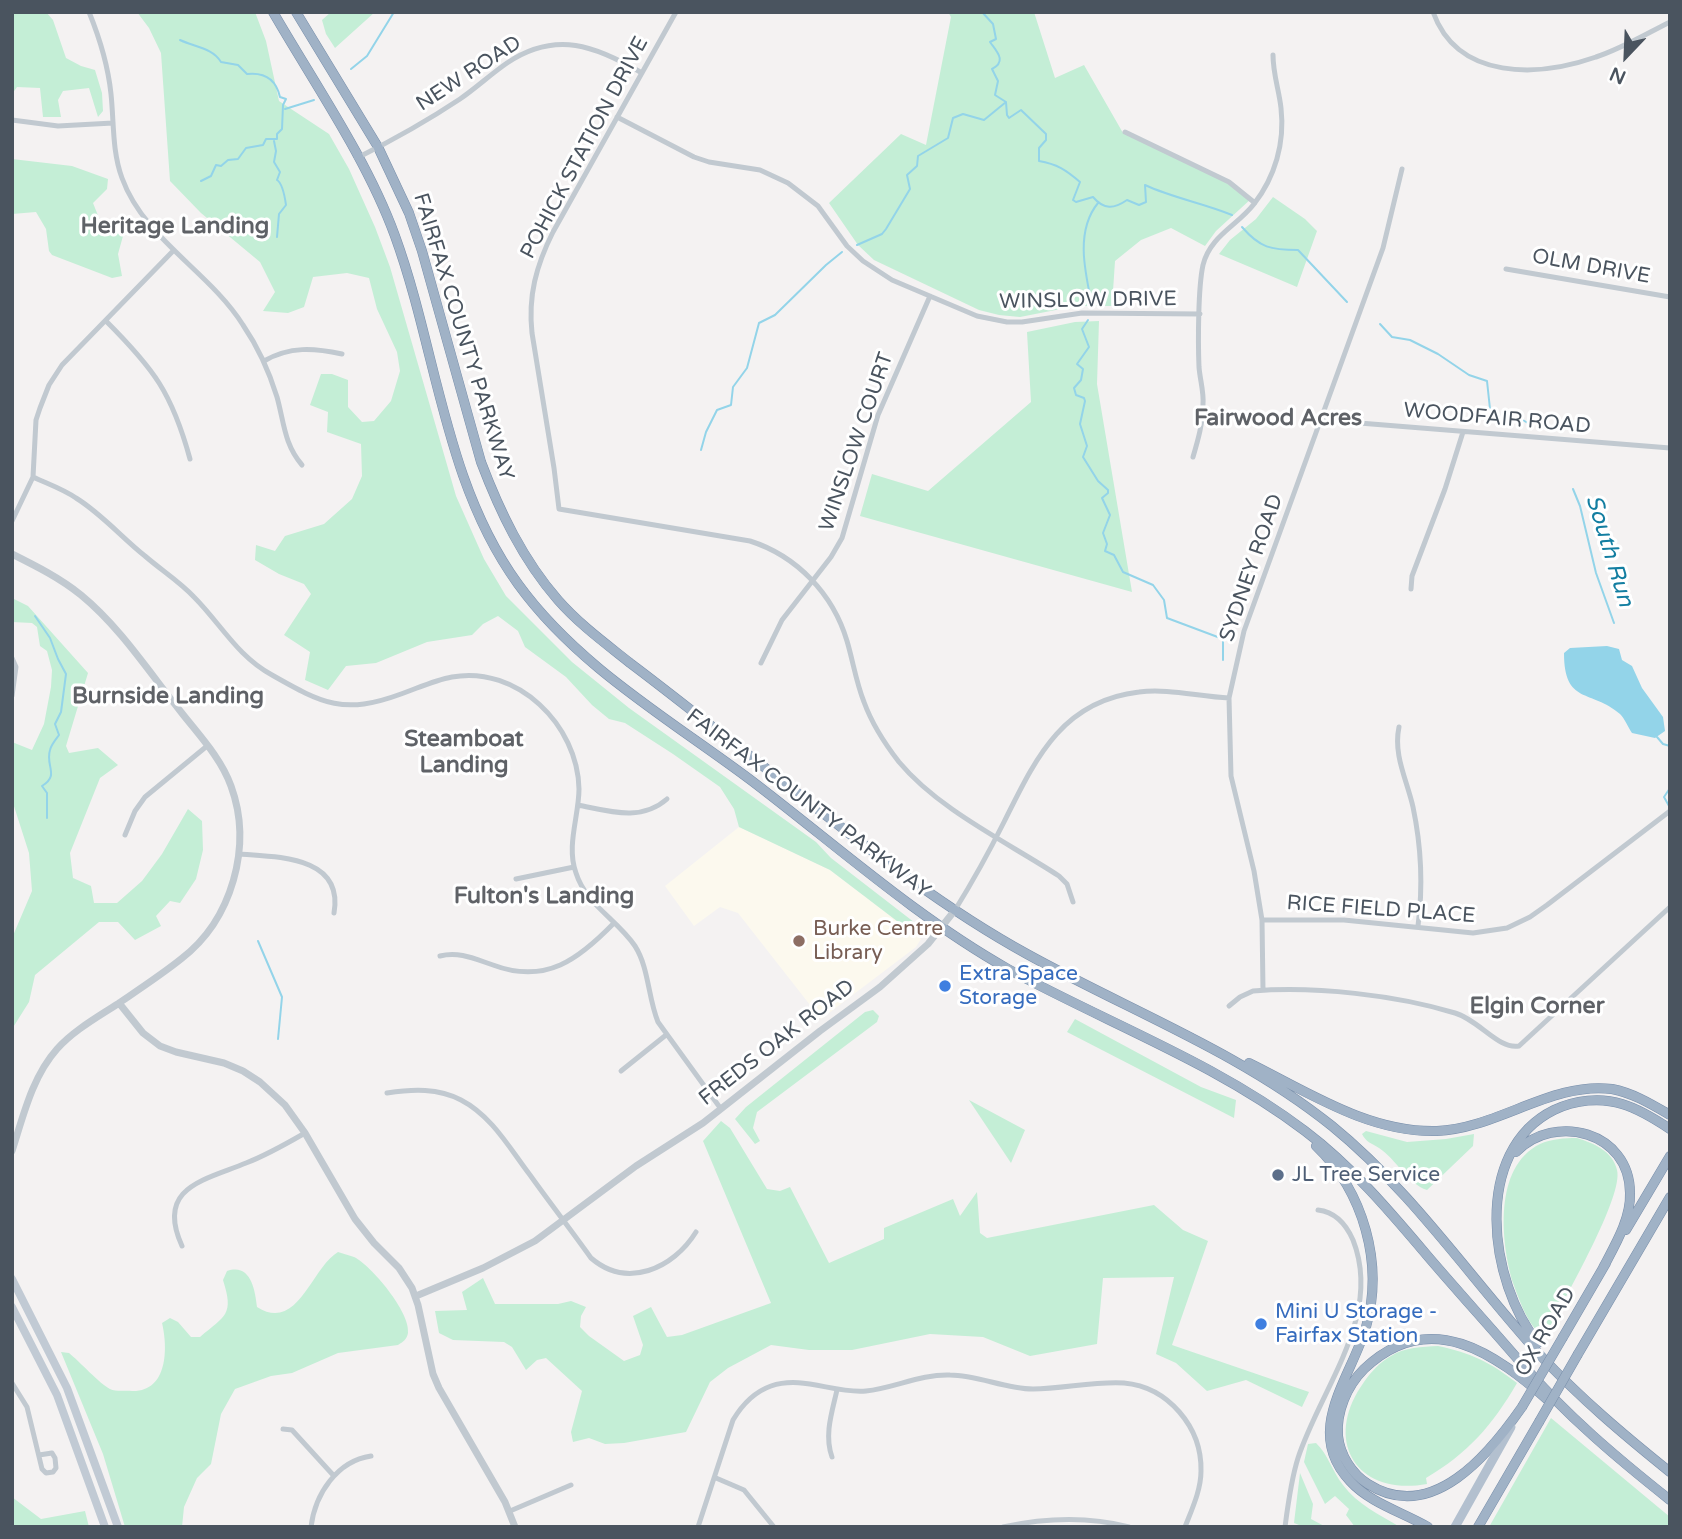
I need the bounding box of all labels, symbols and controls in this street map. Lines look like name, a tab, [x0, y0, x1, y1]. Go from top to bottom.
north arrow	[1591, 21, 1661, 91]
street label: NEW ROAD	[412, 31, 526, 117]
street label: POHICK STATION DRIVE	[516, 33, 654, 263]
text: N	[1606, 62, 1629, 88]
street label: FAIRFAX COUNTY PARKWAY	[407, 190, 519, 484]
district label: Heritage Landing	[81, 213, 269, 241]
street label: OLM DRIVE	[1530, 244, 1652, 290]
street label: WINSLOW DRIVE	[999, 287, 1177, 315]
street label: WINSLOW COURT	[815, 349, 899, 535]
street label: WOODFAIR ROAD	[1402, 398, 1592, 440]
district label: Fairwood Acres	[1194, 405, 1362, 433]
street label: SYDNEY ROAD	[1215, 491, 1289, 645]
water label: South Run	[1579, 492, 1639, 610]
district label: Burnside Landing	[72, 683, 264, 711]
street label: FAIRFAX COUNTY PARKWAY	[681, 704, 935, 904]
district label: Steamboat Landing	[404, 726, 524, 780]
district label: Fulton's Landing	[454, 883, 634, 911]
street label: RICE FIELD PLACE	[1286, 891, 1476, 929]
place label: Burke Centre Library	[813, 916, 943, 966]
marker: Burke Centre Library	[791, 933, 807, 949]
place label: Extra Space Storage	[959, 961, 1078, 1011]
street label: FREDS OAK ROAD	[694, 974, 860, 1112]
marker: Extra Space Storage	[937, 978, 953, 994]
district label: Elgin Corner	[1470, 993, 1604, 1021]
place label: JL Tree Service	[1292, 1162, 1440, 1188]
marker: JL Tree Service	[1270, 1167, 1286, 1183]
street label: OX ROAD	[1510, 1283, 1582, 1381]
place label: Mini U Storage - Fairfax Station	[1275, 1299, 1437, 1349]
marker: Mini U Storage - Fairfax Station	[1253, 1316, 1269, 1332]

